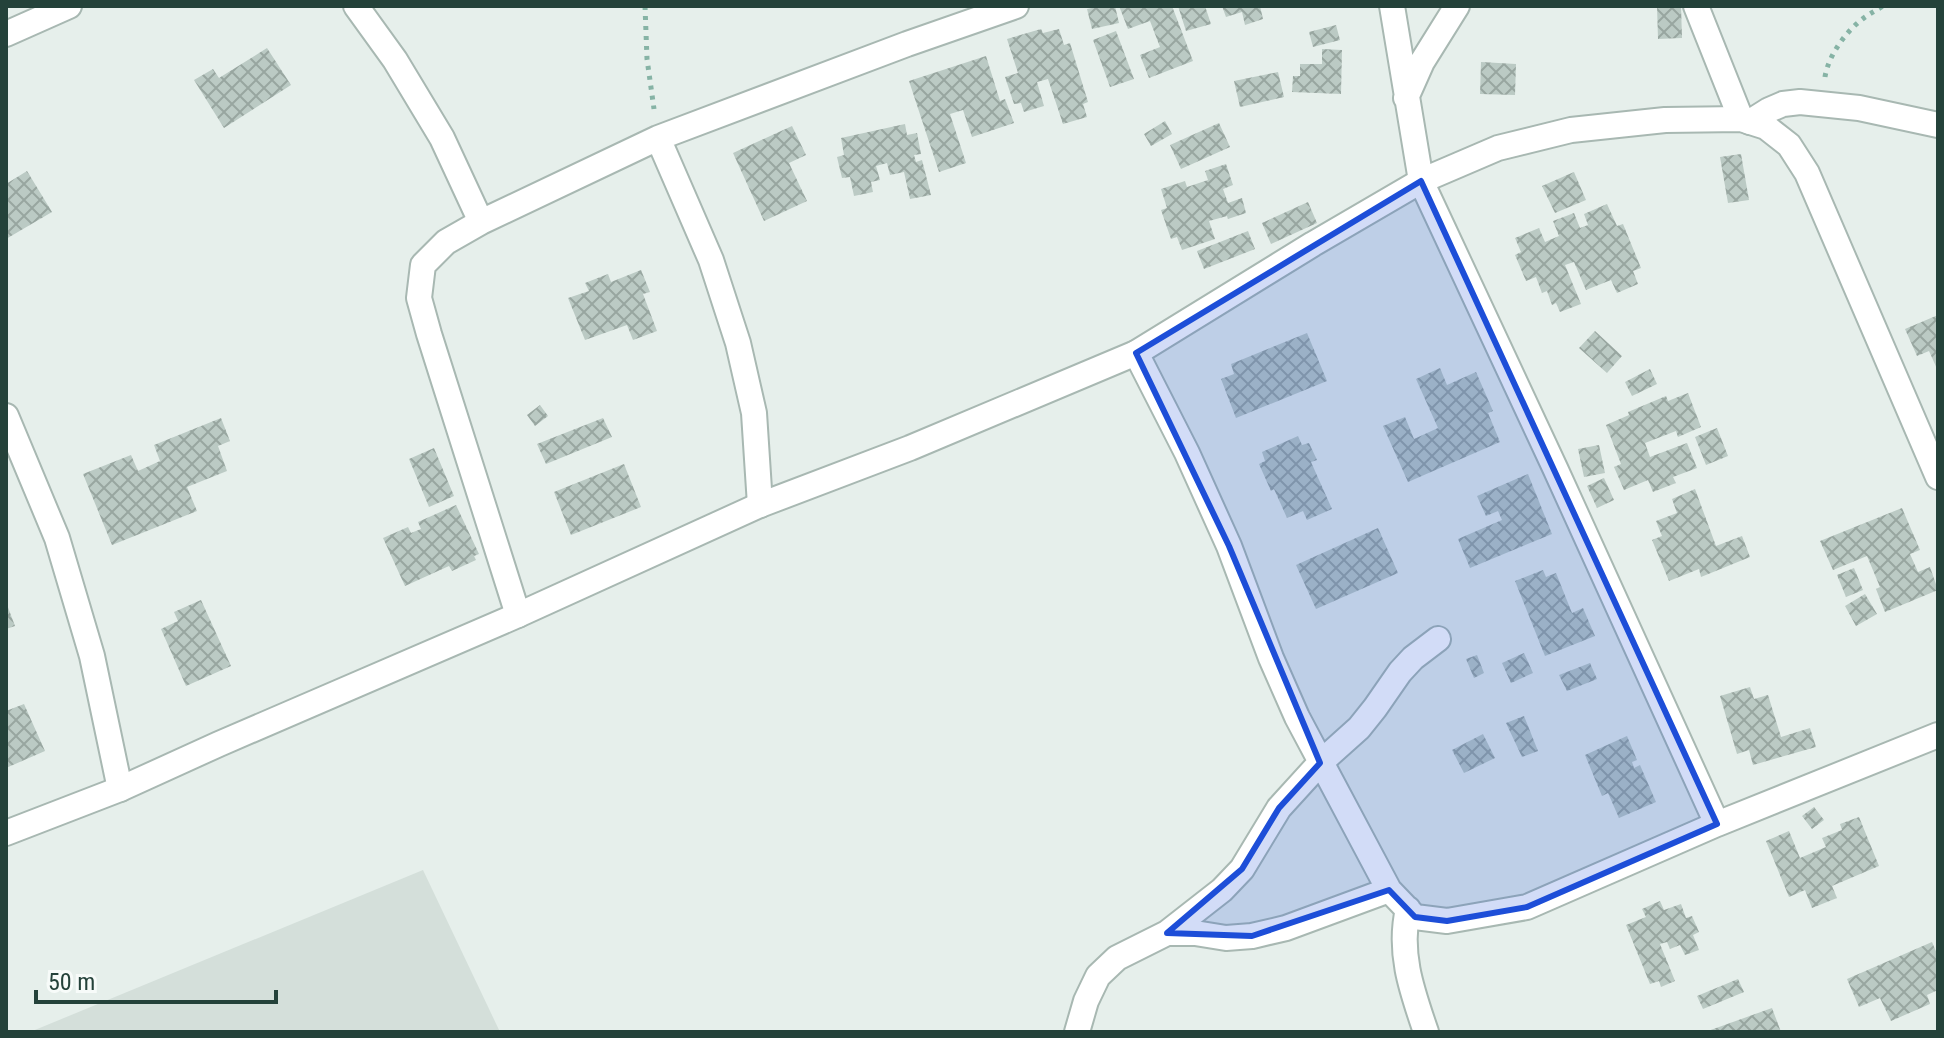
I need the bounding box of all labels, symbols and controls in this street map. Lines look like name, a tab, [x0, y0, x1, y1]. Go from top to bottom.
scale bar	[36, 954, 276, 1004]
text: 50 m	[48, 968, 95, 996]

